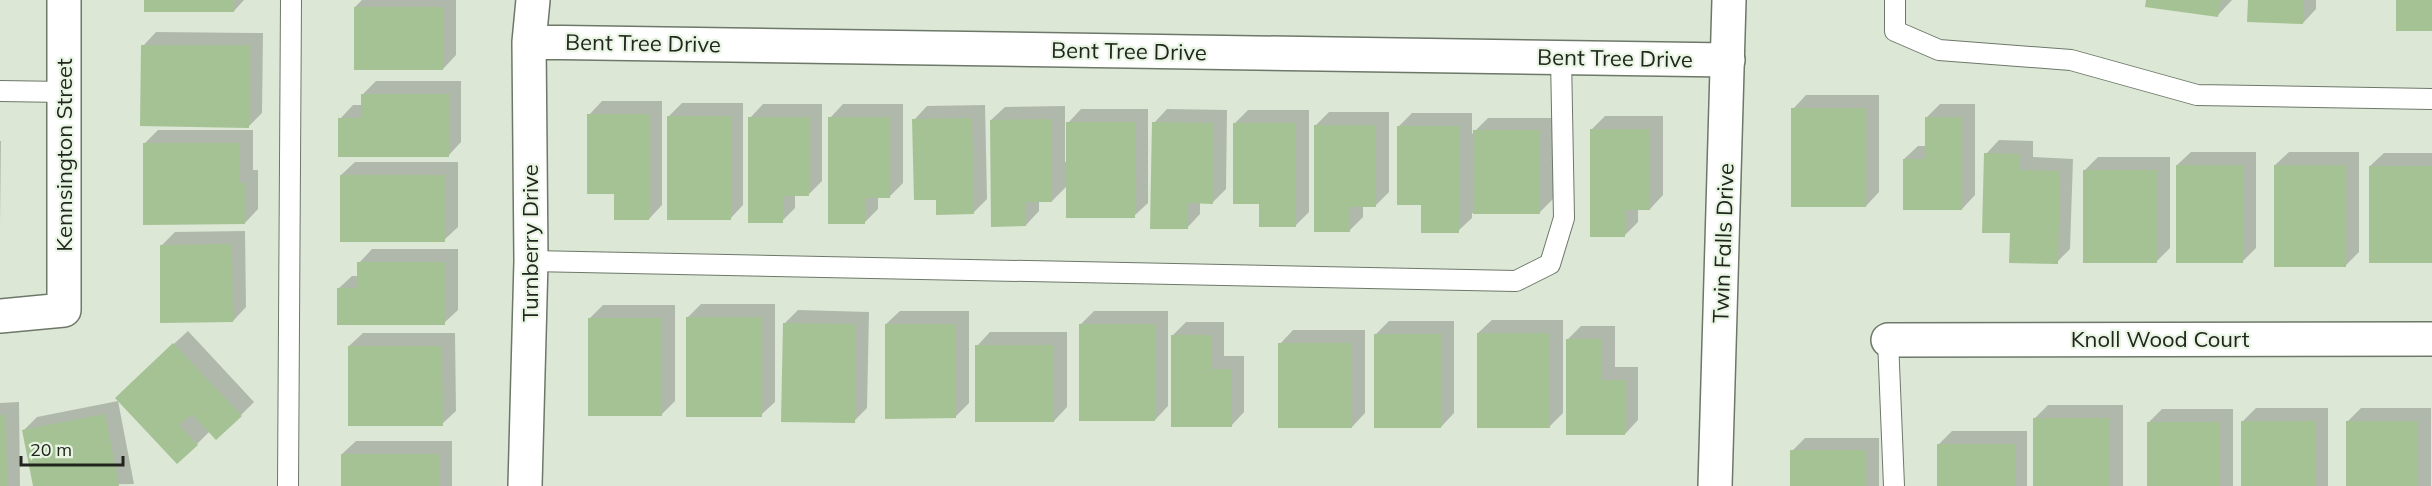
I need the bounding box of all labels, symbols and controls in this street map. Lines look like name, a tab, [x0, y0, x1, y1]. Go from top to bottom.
street label: Bent Tree Drive	[565, 28, 721, 58]
street label: Bent Tree Drive	[1051, 36, 1207, 66]
street label: Bent Tree Drive	[1537, 43, 1693, 73]
street label: Kennsington Street	[50, 58, 78, 252]
street label: Twin Falls Drive	[1706, 162, 1740, 324]
street label: Turnberry Drive	[516, 164, 544, 322]
street label: Knoll Wood Court	[2071, 325, 2250, 353]
scale bar	[21, 429, 123, 467]
text: 20 m	[30, 438, 72, 461]

